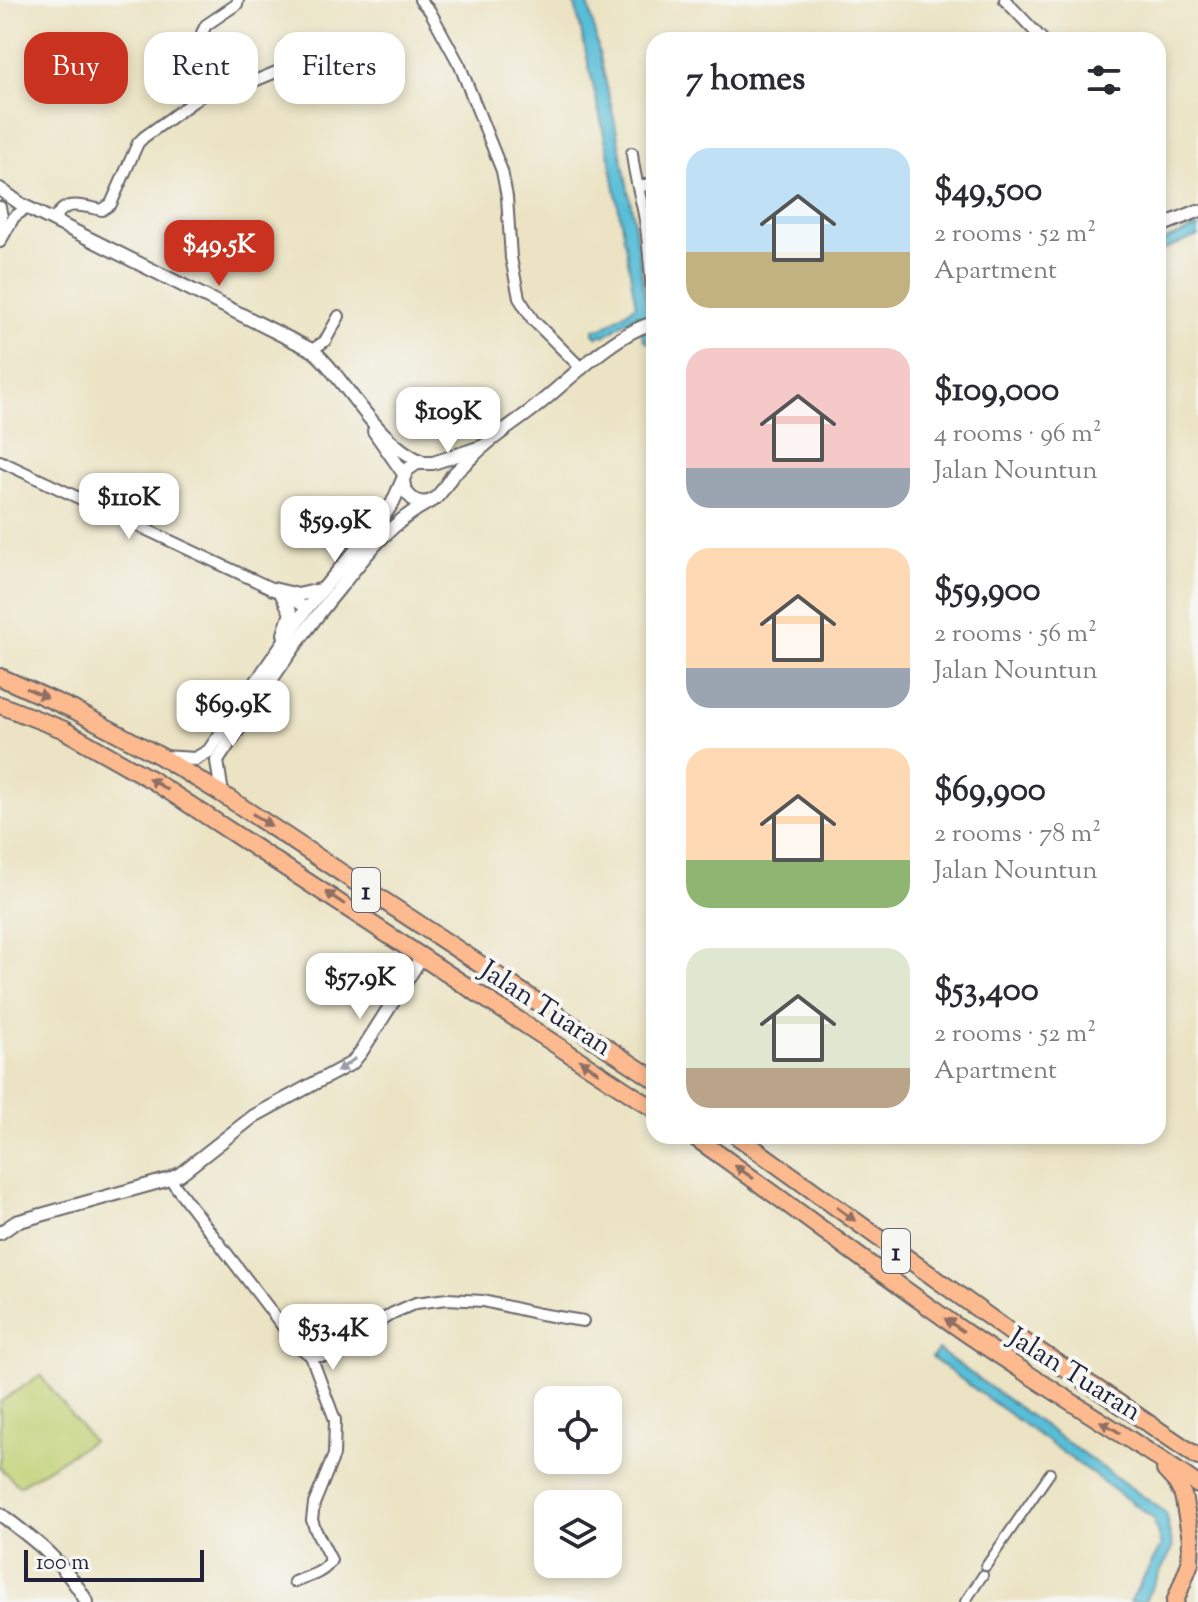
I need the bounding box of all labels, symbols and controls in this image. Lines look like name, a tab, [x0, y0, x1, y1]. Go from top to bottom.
chip: Buy	[24, 32, 128, 104]
chip: Rent	[144, 32, 258, 104]
chip: Filters	[274, 32, 405, 104]
text: 7 homes	[686, 56, 805, 105]
icon: filters	[1082, 58, 1126, 102]
text: $49,500	[934, 167, 1042, 216]
icon: home	[750, 180, 846, 276]
text: 2 rooms · 52 m²	[934, 216, 1096, 253]
pin: $49.5K	[154, 220, 284, 288]
text: $49.5K	[182, 227, 256, 264]
text: Apartment	[934, 253, 1057, 290]
text: $109,000	[934, 367, 1059, 416]
icon: home	[750, 380, 846, 476]
pin: $109K	[392, 387, 504, 455]
text: $109K	[414, 394, 482, 431]
text: 4 rooms · 96 m²	[934, 416, 1102, 453]
text: Jalan Nountun	[934, 453, 1098, 490]
pin: $110K	[73, 473, 185, 541]
text: $110K	[97, 480, 161, 517]
pin: $59.9K	[270, 496, 400, 564]
text: $59.9K	[299, 503, 371, 540]
text: $59,900	[934, 567, 1041, 616]
icon: home	[750, 580, 846, 676]
text: 2 rooms · 56 m²	[934, 616, 1097, 653]
text: Jalan Nountun	[934, 653, 1098, 690]
pin: $69.9K	[168, 680, 298, 748]
one-way arrow	[25, 687, 49, 700]
text: $69.9K	[195, 687, 271, 724]
text: $69,900	[934, 767, 1046, 816]
one-way arrow	[147, 777, 169, 791]
icon: home	[750, 780, 846, 876]
one-way arrow	[251, 813, 272, 828]
text: 2 rooms · 78 m²	[934, 816, 1101, 853]
text: Jalan Nountun	[934, 853, 1098, 890]
road number: 1	[352, 868, 380, 912]
one-way arrow	[324, 892, 346, 906]
street label: Jalan Tuaran	[470, 951, 619, 1067]
pin: $57.9K	[295, 953, 425, 1021]
text: $57.9K	[324, 960, 396, 997]
text: $53,400	[934, 967, 1039, 1016]
icon: home	[750, 980, 846, 1076]
text: 2 rooms · 52 m²	[934, 1016, 1096, 1053]
text: Apartment	[934, 1053, 1057, 1090]
one-way arrow	[335, 1057, 356, 1073]
one-way arrow	[579, 1058, 600, 1073]
one-way arrow	[734, 1165, 755, 1180]
one-way arrow	[835, 1206, 856, 1221]
road number: 1	[882, 1229, 910, 1273]
pin: $53.4K	[268, 1304, 398, 1372]
text: $53.4K	[297, 1311, 369, 1348]
one-way arrow	[944, 1318, 965, 1333]
street label: Jalan Tuaran	[998, 1318, 1149, 1432]
map controls	[534, 1386, 622, 1578]
button: locate	[534, 1386, 622, 1474]
one-way arrow	[1099, 1420, 1121, 1434]
button: layers	[534, 1490, 622, 1578]
scale bar	[24, 1546, 204, 1582]
text: 100 m	[36, 1548, 89, 1580]

